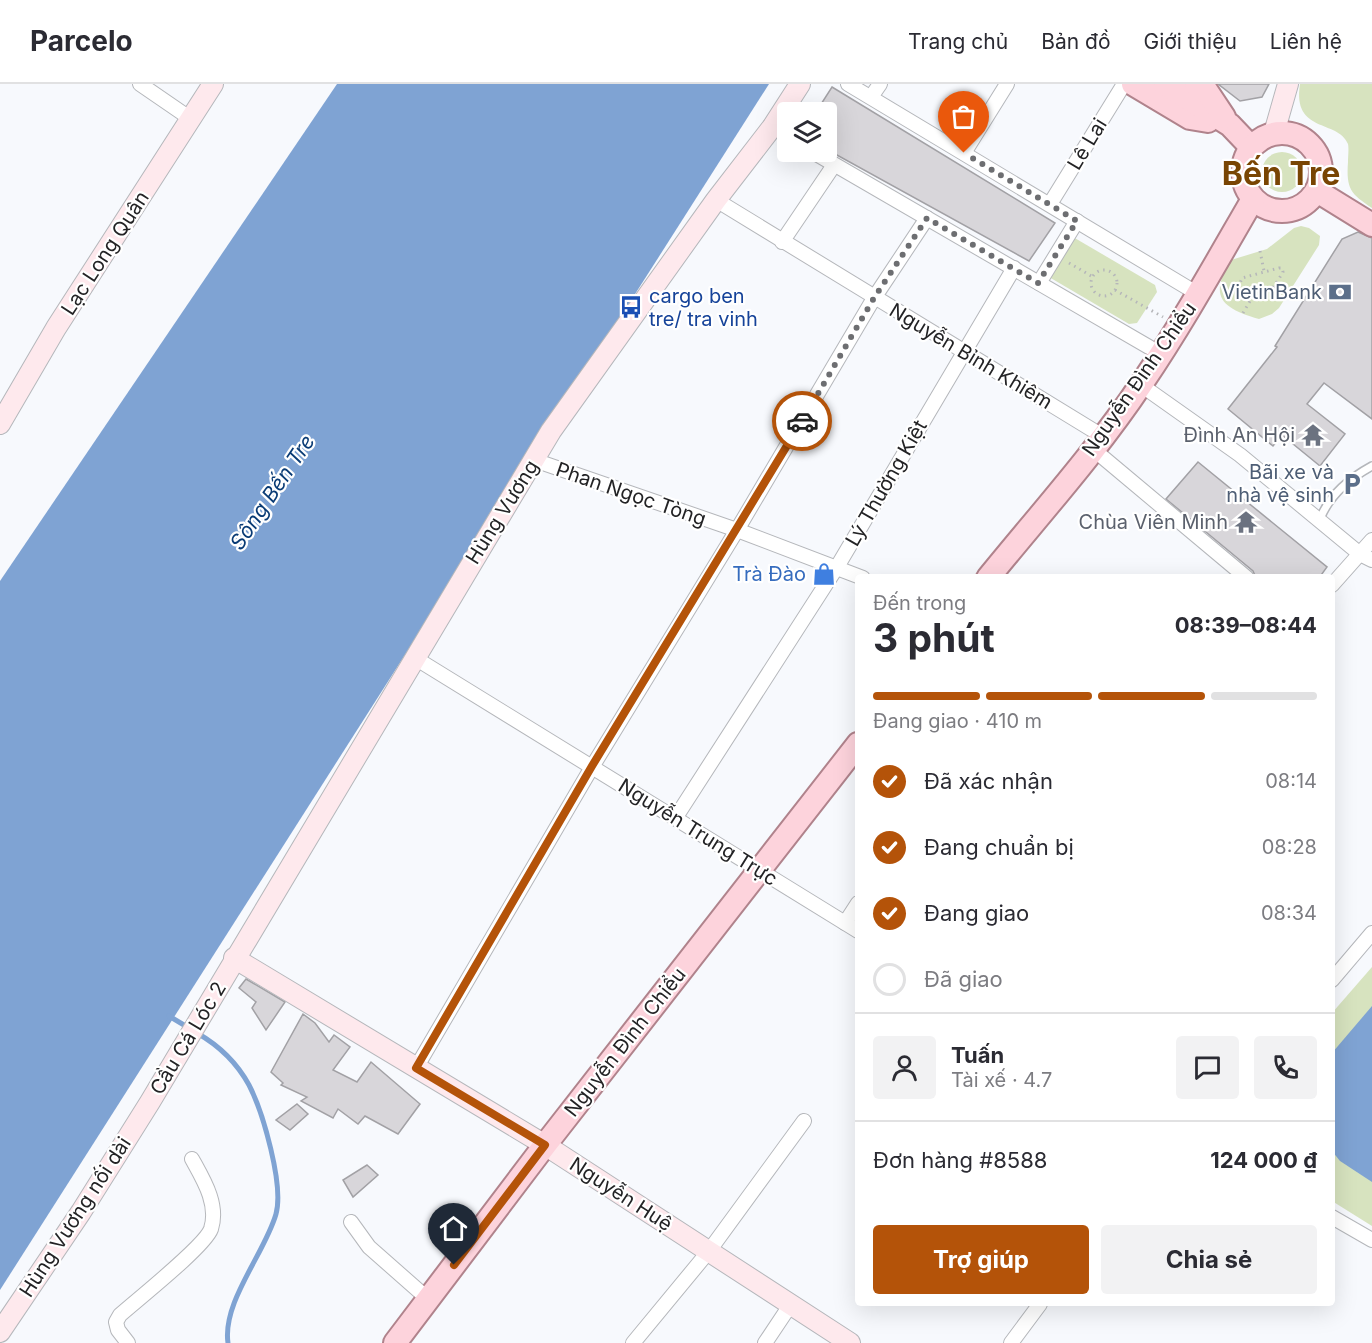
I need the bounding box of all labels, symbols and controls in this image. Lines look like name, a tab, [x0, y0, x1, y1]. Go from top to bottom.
text: Parcelo	[30, 24, 133, 58]
text: Trang chủ	[908, 29, 1008, 54]
text: Bản đồ	[1041, 29, 1111, 54]
text: Giới thiệu	[1144, 29, 1237, 54]
text: Liên hệ	[1270, 29, 1342, 54]
pin	[938, 91, 989, 153]
icon: bag	[947, 100, 980, 133]
map controls	[777, 102, 837, 162]
button: layers	[777, 102, 837, 162]
street label: Lê Lai	[1062, 114, 1112, 174]
district label: Bến Tre	[1222, 154, 1340, 193]
street label: Lạc Long Quân	[56, 187, 154, 319]
bank icon: VietinBank	[1327, 279, 1353, 305]
place label: VietinBank	[1221, 280, 1322, 304]
place label: cargo ben tre/ tra vinh	[649, 284, 758, 331]
bus stop icon: cargo ben tre/ tra vinh	[618, 294, 644, 320]
street label: Nguyễn Đình Chiểu	[1077, 297, 1201, 461]
street label: Nguyễn Bỉnh Khiêm	[885, 298, 1057, 414]
courier	[772, 391, 832, 451]
icon: car	[786, 405, 819, 438]
street label: Lý Thường Kiệt	[840, 415, 932, 550]
temple icon: Đình An Hội	[1300, 422, 1326, 448]
place label: Đình An Hội	[1184, 423, 1295, 447]
water label: Sông Bến Tre	[224, 430, 320, 554]
street label: Hùng Vương	[461, 456, 543, 568]
street label: Phan Ngọc Tòng	[553, 457, 709, 531]
place label: Bãi xe và nhà vệ sinh	[1226, 460, 1334, 507]
parking icon: Bãi xe và nhà vệ sinh	[1339, 471, 1365, 497]
temple icon: Chùa Viên Minh	[1233, 509, 1259, 535]
place label: Chùa Viên Minh	[1079, 510, 1228, 534]
shop icon: Trà Đào	[811, 561, 837, 587]
place label: Trà Đào	[732, 562, 806, 586]
text: Đến trong	[873, 591, 966, 615]
text: 08:39–08:44	[1175, 612, 1317, 638]
text: 3 phút	[873, 614, 995, 661]
text: Đang giao · 410 m	[873, 709, 1042, 733]
icon: check	[873, 765, 906, 798]
text: Đã xác nhận	[924, 768, 1053, 794]
text: 08:14	[1265, 769, 1317, 793]
street label: Nguyễn Trung Trực	[614, 773, 782, 891]
icon: check	[873, 831, 906, 864]
text: Đang chuẩn bị	[924, 834, 1074, 860]
text: 08:28	[1262, 835, 1317, 859]
icon: check	[873, 897, 906, 930]
text: Đang giao	[924, 900, 1029, 926]
text: 08:34	[1261, 901, 1317, 925]
street label: Nguyễn Đình Chiểu	[559, 963, 691, 1121]
text: Đã giao	[924, 966, 1003, 992]
street label: Cầu Cá Lóc 2	[145, 977, 231, 1099]
button: person	[873, 1036, 936, 1099]
button: chat	[1176, 1036, 1239, 1099]
button: phone	[1254, 1036, 1317, 1099]
text: Tuấn	[951, 1042, 1004, 1068]
text: Tài xế · 4.7	[951, 1068, 1052, 1092]
street label: Hùng Vương nối dài	[14, 1132, 136, 1302]
text: Đơn hàng #8588	[873, 1147, 1047, 1173]
text: 124 000 ₫	[1210, 1147, 1317, 1173]
street label: Nguyễn Huệ	[565, 1152, 677, 1236]
pin	[428, 1203, 479, 1265]
icon: home	[437, 1212, 470, 1245]
button: Trợ giúp	[873, 1225, 1089, 1294]
button: Chia sẻ	[1101, 1225, 1317, 1294]

